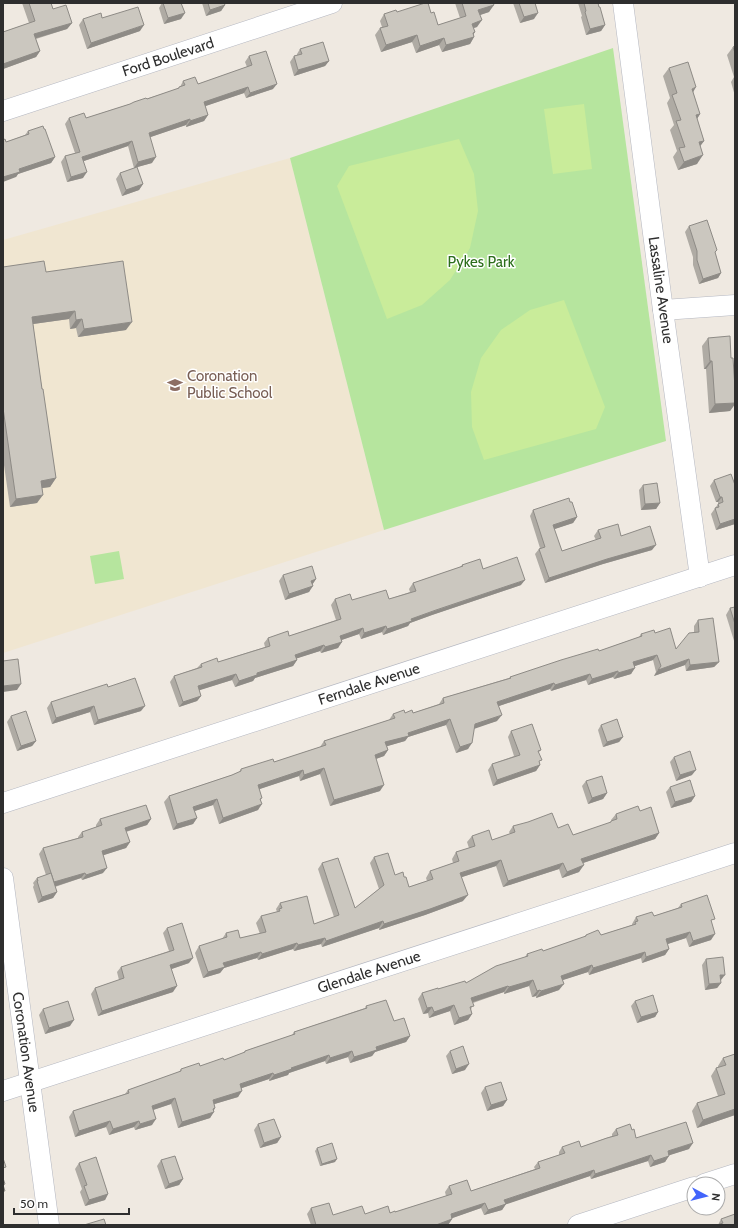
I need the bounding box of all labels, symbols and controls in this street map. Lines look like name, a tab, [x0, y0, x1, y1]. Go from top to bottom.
street label: Ford Boulevard	[120, 34, 216, 80]
street label: Lassaline Avenue	[645, 235, 677, 345]
park label: Pykes Park	[448, 253, 515, 271]
place label: Coronation Public School	[187, 367, 273, 402]
school or university icon: Coronation Public School	[166, 376, 184, 394]
street label: Ferndale Avenue	[316, 659, 422, 709]
street label: Glendale Avenue	[315, 947, 423, 997]
street label: Coronation Avenue	[9, 991, 43, 1114]
north arrow	[686, 1176, 726, 1216]
scale bar	[14, 1190, 129, 1216]
text: N	[709, 1193, 723, 1202]
text: 50 m	[20, 1196, 48, 1211]

